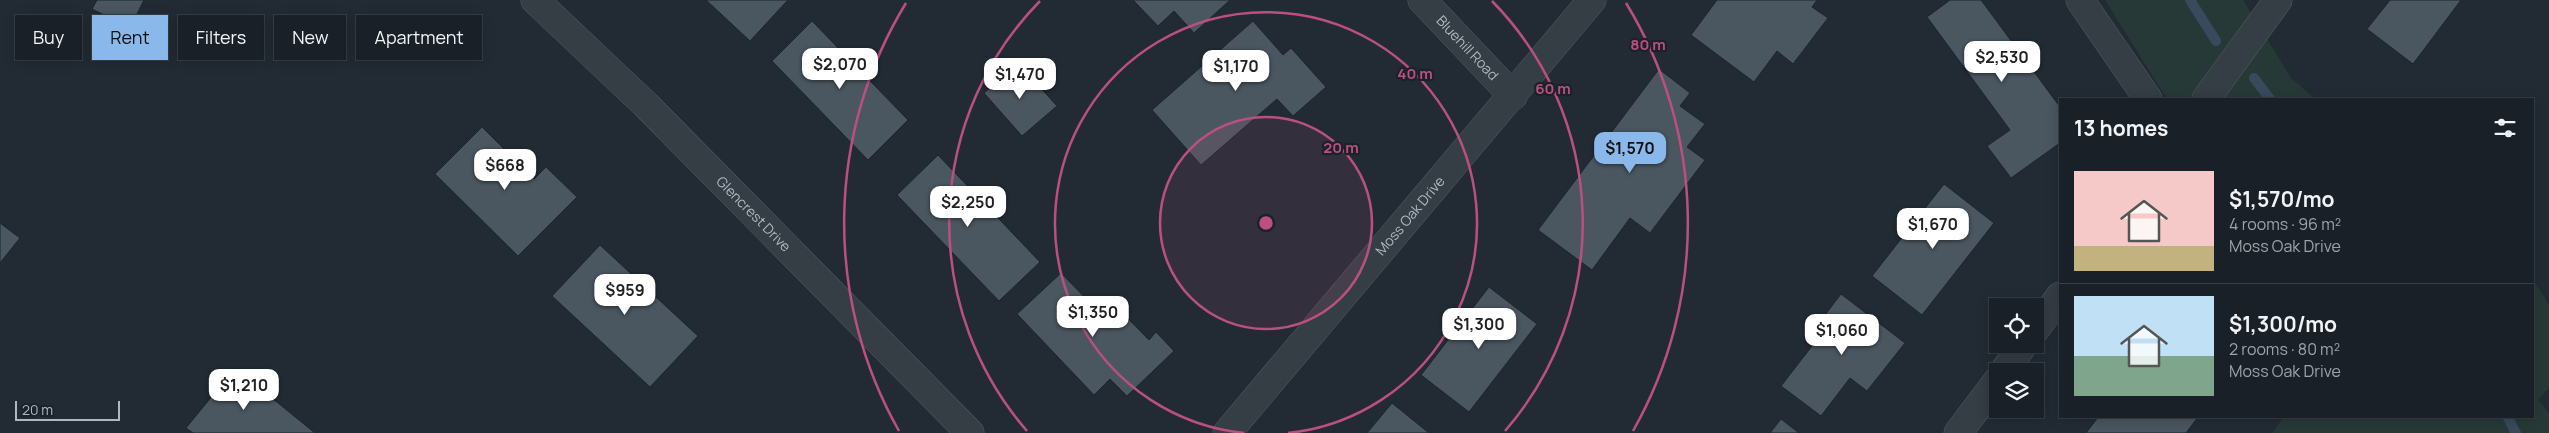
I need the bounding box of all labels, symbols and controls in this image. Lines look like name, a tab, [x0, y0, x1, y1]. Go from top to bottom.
street label: Bluehill Road	[1432, 11, 1503, 84]
chip: Buy	[15, 15, 82, 60]
chip: Rent	[92, 15, 168, 60]
chip: Filters	[178, 15, 264, 60]
chip: New	[274, 15, 346, 60]
chip: Apartment	[356, 15, 482, 60]
text: 80 m	[1630, 34, 1666, 55]
pin: $2,530	[1961, 41, 2043, 83]
text: $2,530	[1975, 46, 2029, 68]
pin: $2,070	[799, 48, 881, 90]
pin: $1,170	[1195, 49, 1277, 92]
text: $2,070	[813, 53, 867, 75]
text: $1,170	[1213, 55, 1259, 77]
pin: $1,470	[979, 58, 1061, 100]
text: $1,470	[995, 63, 1045, 85]
text: 40 m	[1397, 63, 1433, 84]
text: 60 m	[1535, 78, 1571, 99]
text: 13 homes	[2074, 114, 2168, 142]
icon: filters	[2491, 114, 2519, 142]
pin: $1,570	[1589, 132, 1671, 174]
text: 20 m	[1323, 137, 1359, 158]
text: $1,570	[1605, 137, 1655, 159]
pin: $668	[475, 148, 535, 191]
text: $668	[485, 154, 525, 176]
street label: Glencrest Drive	[713, 172, 796, 255]
street label: Moss Oak Drive	[1371, 172, 1449, 259]
text: $1,570/mo	[2229, 185, 2334, 213]
pin: $2,250	[927, 186, 1009, 228]
text: $2,250	[941, 191, 995, 213]
icon: home	[2114, 191, 2174, 251]
pin: $1,670	[1892, 208, 1974, 250]
text: $1,670	[1908, 213, 1958, 235]
text: 4 rooms · 96 m²	[2229, 213, 2341, 235]
centre of rings	[1257, 214, 1275, 232]
text: Moss Oak Drive	[2229, 235, 2341, 257]
pin: $959	[595, 274, 655, 316]
text: $959	[605, 279, 645, 301]
pin: $1,350	[1052, 296, 1134, 338]
map controls	[1989, 298, 2044, 418]
button: locate	[1989, 298, 2044, 353]
text: $1,350	[1068, 301, 1118, 323]
pin: $1,300	[1438, 308, 1520, 350]
text: $1,300/mo	[2229, 310, 2337, 338]
text: $1,300	[1453, 313, 1505, 335]
pin: $1,060	[1801, 314, 1883, 356]
icon: home	[2114, 316, 2174, 376]
text: $1,060	[1816, 319, 1868, 341]
text: 2 rooms · 80 m²	[2229, 338, 2340, 360]
text: Moss Oak Drive	[2229, 360, 2341, 382]
button: layers	[1989, 363, 2044, 418]
pin: $1,210	[203, 368, 285, 411]
text: $1,210	[220, 374, 268, 396]
scale bar	[15, 398, 120, 421]
text: 20 m	[22, 400, 53, 419]

